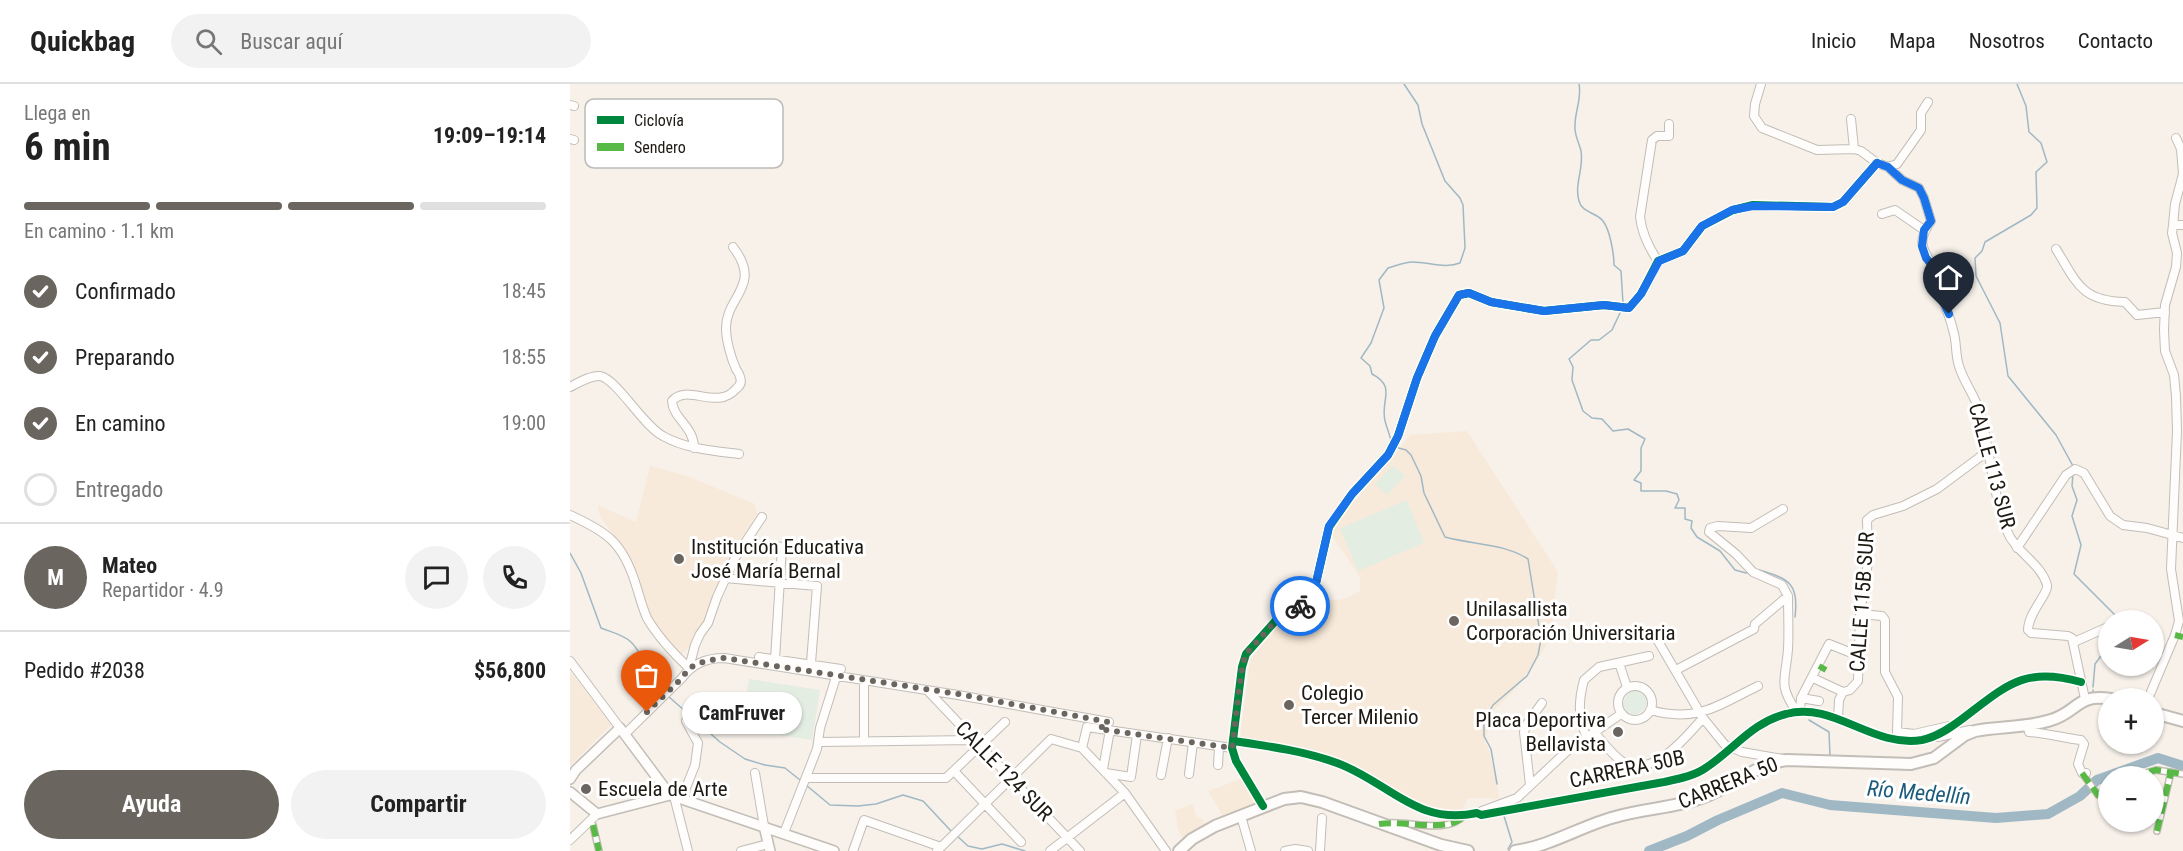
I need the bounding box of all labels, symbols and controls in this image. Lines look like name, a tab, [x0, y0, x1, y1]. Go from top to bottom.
search box	[171, 14, 591, 68]
text: Quickbag	[30, 25, 135, 58]
icon: search	[192, 25, 225, 58]
text: Buscar aquí	[240, 29, 343, 54]
text: Inicio	[1811, 29, 1856, 53]
text: Mapa	[1889, 29, 1936, 53]
text: Nosotros	[1969, 29, 2045, 53]
text: Contacto	[2078, 29, 2153, 53]
legend	[585, 99, 783, 168]
text: Llega en	[24, 101, 91, 125]
text: Ciclovía	[634, 111, 684, 130]
text: 19:09–19:14	[433, 123, 546, 148]
text: 6 min	[24, 124, 111, 170]
text: Sendero	[634, 138, 686, 157]
text: En camino · 1.1 km	[24, 219, 174, 243]
pin	[1923, 252, 1974, 314]
icon: home	[1932, 261, 1965, 294]
icon: check	[24, 275, 57, 308]
text: Confirmado	[75, 279, 176, 304]
text: 18:45	[502, 279, 546, 303]
icon: check	[24, 341, 57, 374]
text: Preparando	[75, 345, 175, 370]
text: 18:55	[502, 345, 546, 369]
street label: CALLE 113 SUR	[1964, 401, 2020, 531]
icon: check	[24, 407, 57, 440]
text: En camino	[75, 411, 166, 436]
text: 19:00	[502, 411, 546, 435]
text: Entregado	[75, 477, 163, 502]
street label: CALLE 115B SUR	[1845, 531, 1879, 673]
place label: Institución Educativa José María Bernal	[691, 535, 864, 583]
button: chat	[405, 546, 468, 609]
button: phone	[483, 546, 546, 609]
marker: Institución Educativa José María Bernal	[672, 552, 686, 566]
text: Mateo	[102, 553, 157, 578]
text: M	[47, 565, 64, 590]
courier	[1270, 576, 1330, 636]
text: Repartidor · 4.9	[102, 578, 224, 602]
icon: bike	[1284, 590, 1317, 623]
place label: Unilasallista Corporación Universitaria	[1466, 597, 1676, 645]
north arrow	[2098, 610, 2164, 676]
map controls	[2098, 610, 2164, 832]
marker: Unilasallista Corporación Universitaria	[1447, 614, 1461, 628]
pin	[621, 650, 672, 712]
text: Pedido #2038	[24, 658, 145, 683]
text: $56,800	[474, 658, 546, 683]
icon: bag	[630, 659, 663, 692]
place label: Colegio Tercer Milenio	[1301, 681, 1419, 729]
button: +	[2098, 688, 2164, 754]
callout: CamFruver	[683, 691, 803, 733]
marker: Colegio Tercer Milenio	[1282, 698, 1296, 712]
text: CamFruver	[699, 701, 785, 725]
place label: Placa Deportiva Bellavista	[1475, 708, 1606, 756]
street label: CALLE 124 SUR	[951, 716, 1057, 826]
marker: Placa Deportiva Bellavista	[1611, 725, 1625, 739]
street label: CARRERA 50B	[1567, 745, 1687, 793]
street label: CARRERA 50	[1675, 752, 1781, 814]
button: −	[2098, 766, 2164, 832]
button: Ayuda	[24, 770, 279, 839]
button: Compartir	[291, 770, 546, 839]
water label: Río Medellín	[1866, 776, 1972, 809]
place label: Escuela de Arte	[598, 777, 728, 801]
marker: Escuela de Arte	[579, 782, 593, 796]

